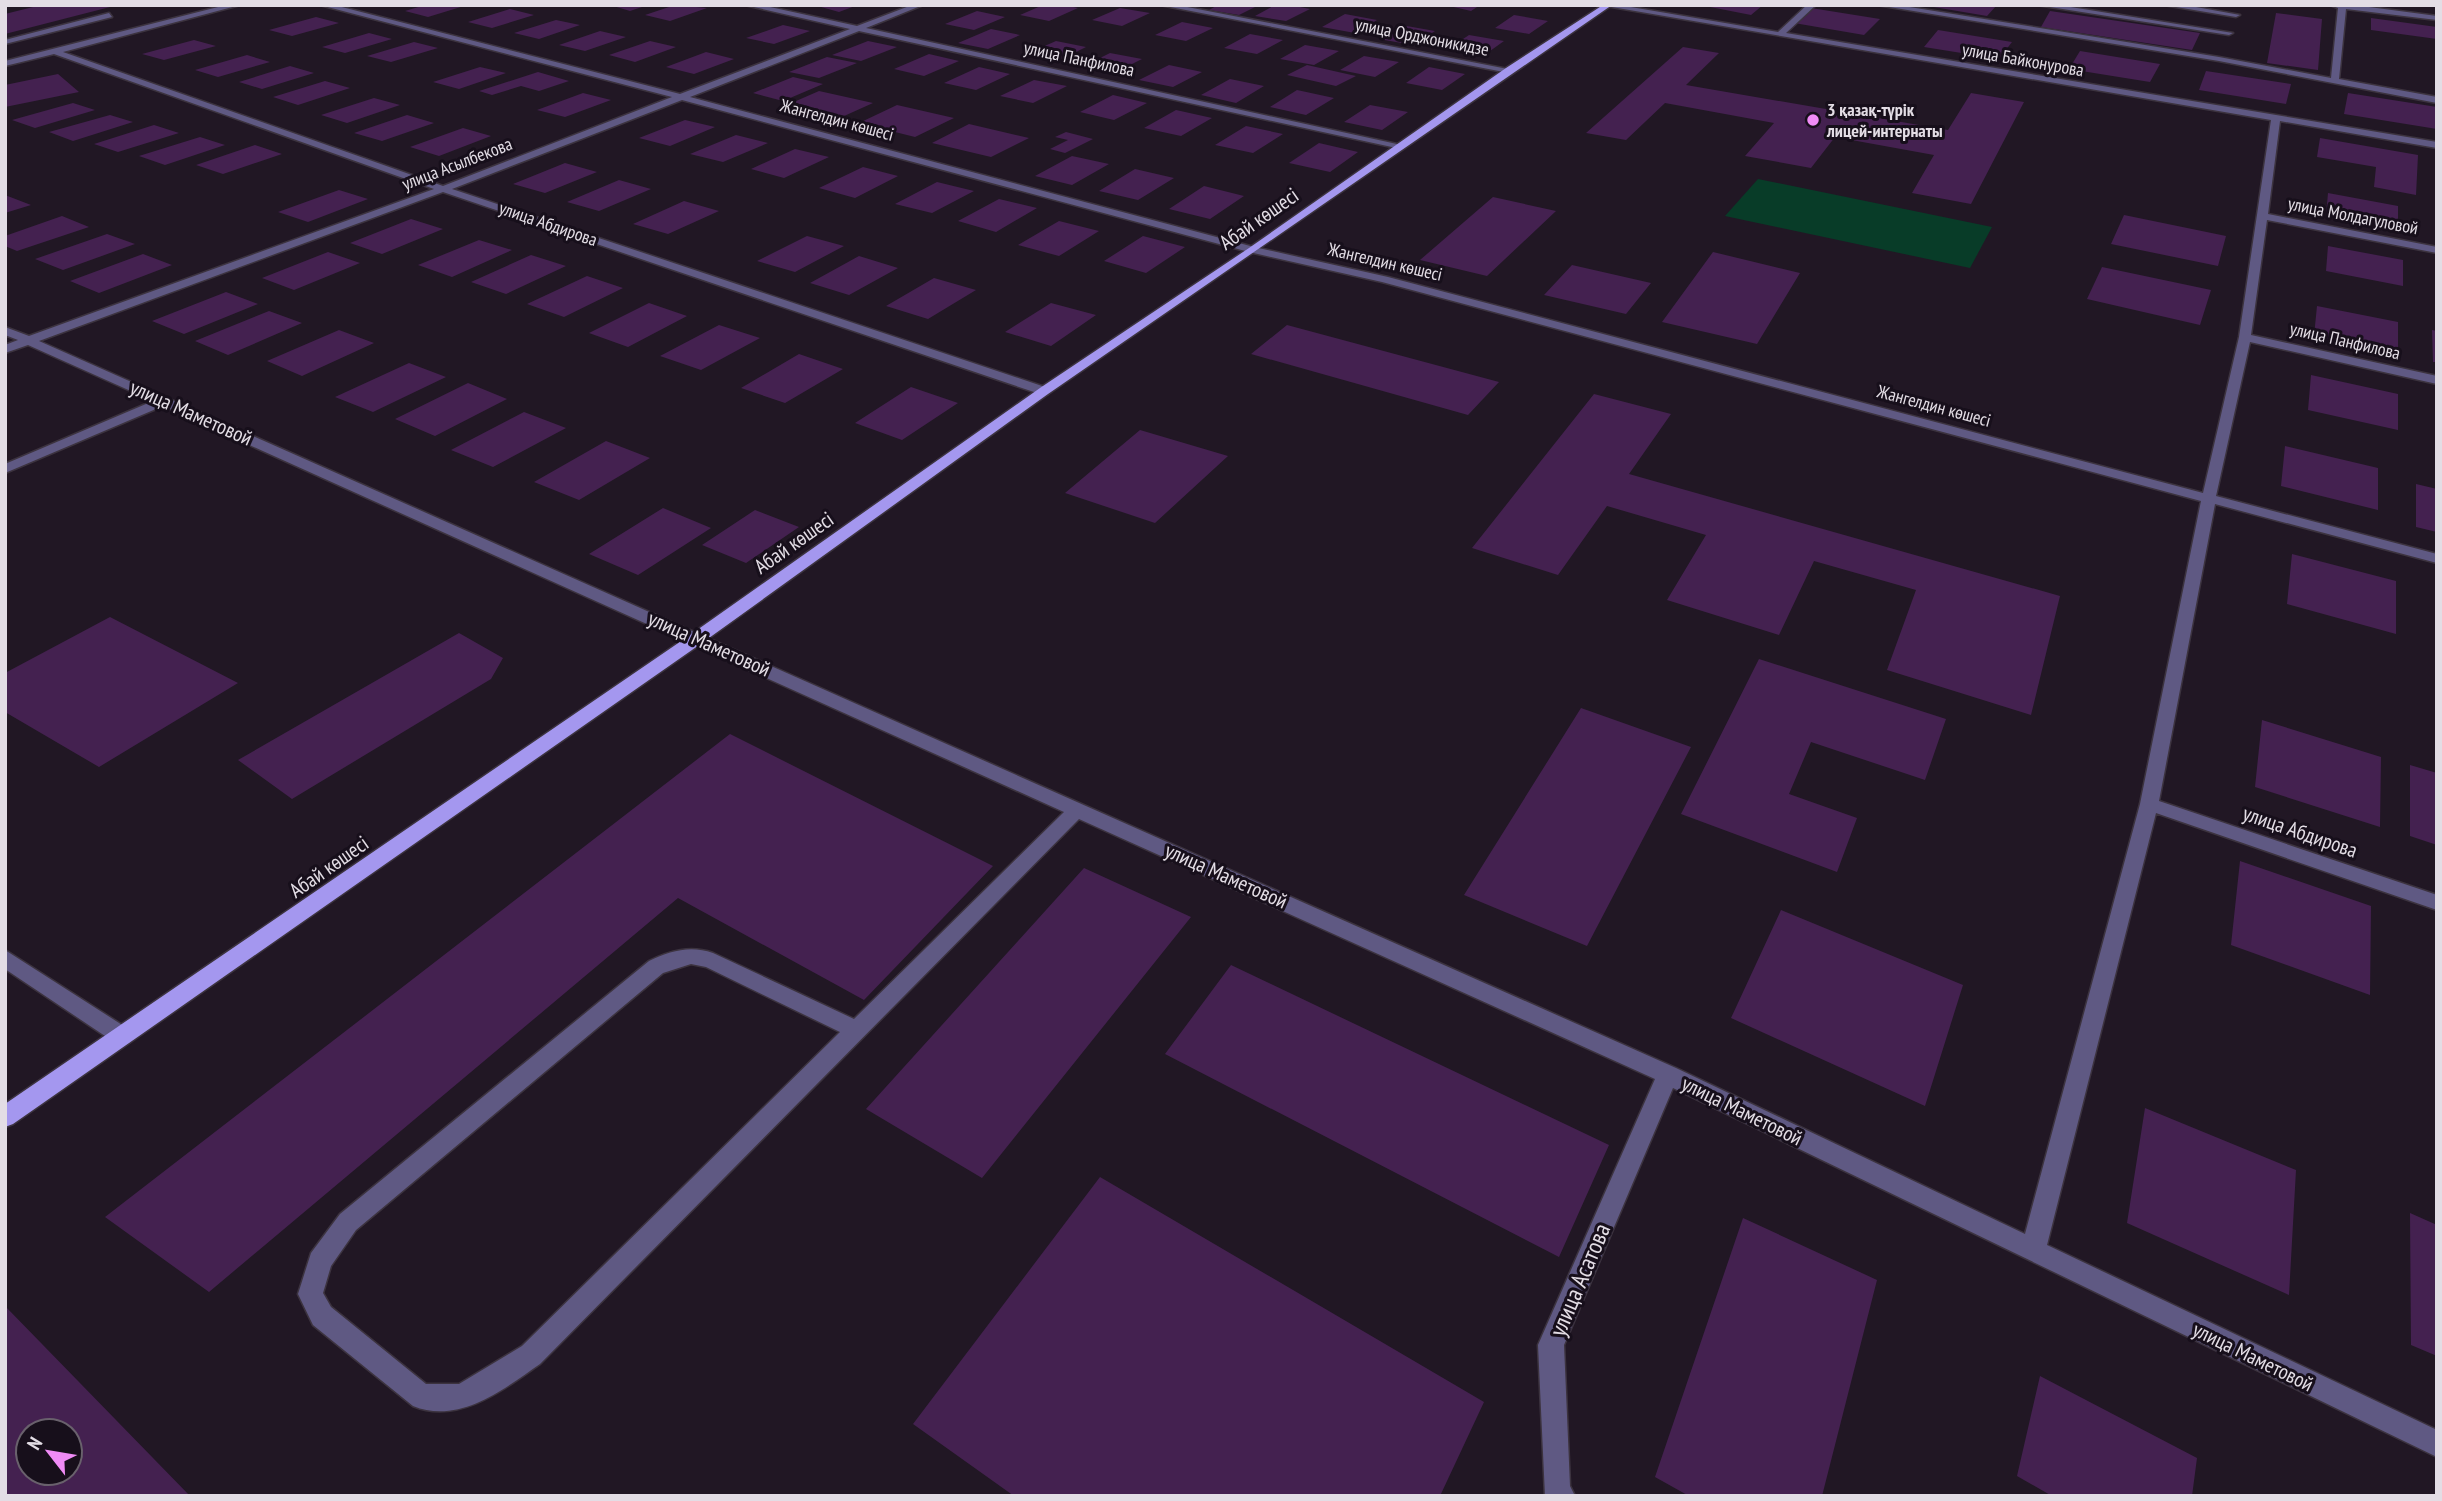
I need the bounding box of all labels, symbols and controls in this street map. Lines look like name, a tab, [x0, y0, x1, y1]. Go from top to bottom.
street label: улица Орджоникидзе	[1353, 12, 1491, 61]
street label: улица Панфилова	[1022, 36, 1137, 81]
street label: улица Байконурова	[1960, 37, 2086, 82]
street label: Жангелдин көшесі	[777, 93, 896, 146]
place label: 3 қазақ-түрік лицей-интернаты	[1826, 98, 1943, 142]
marker: 3 қазақ-түрік лицей-интернаты	[1805, 112, 1821, 128]
street label: улица Асылбекова	[398, 132, 515, 195]
street label: Абай көшесі	[1214, 181, 1304, 256]
street label: улица Молдагуловой	[2286, 192, 2420, 239]
street label: улица Абдирова	[496, 196, 600, 251]
street label: Жангелдин көшесі	[1325, 237, 1445, 286]
street label: улица Панфилова	[2288, 317, 2403, 364]
street label: улица Маметовой	[126, 374, 257, 452]
street label: Жангелдин көшесі	[1874, 379, 1993, 432]
street label: Абай көшесі	[749, 505, 839, 580]
street label: улица Маметовой	[644, 605, 775, 683]
street label: улица Абдирова	[2239, 799, 2361, 864]
street label: Абай көшесі	[284, 829, 374, 904]
street label: улица Маметовой	[1161, 837, 1292, 915]
street label: улица Маметовой	[1677, 1070, 1807, 1151]
street label: улица Асатова	[1542, 1219, 1617, 1341]
street label: улица Маметовой	[2188, 1316, 2318, 1397]
north arrow	[14, 1417, 84, 1487]
text: N	[21, 1433, 47, 1454]

